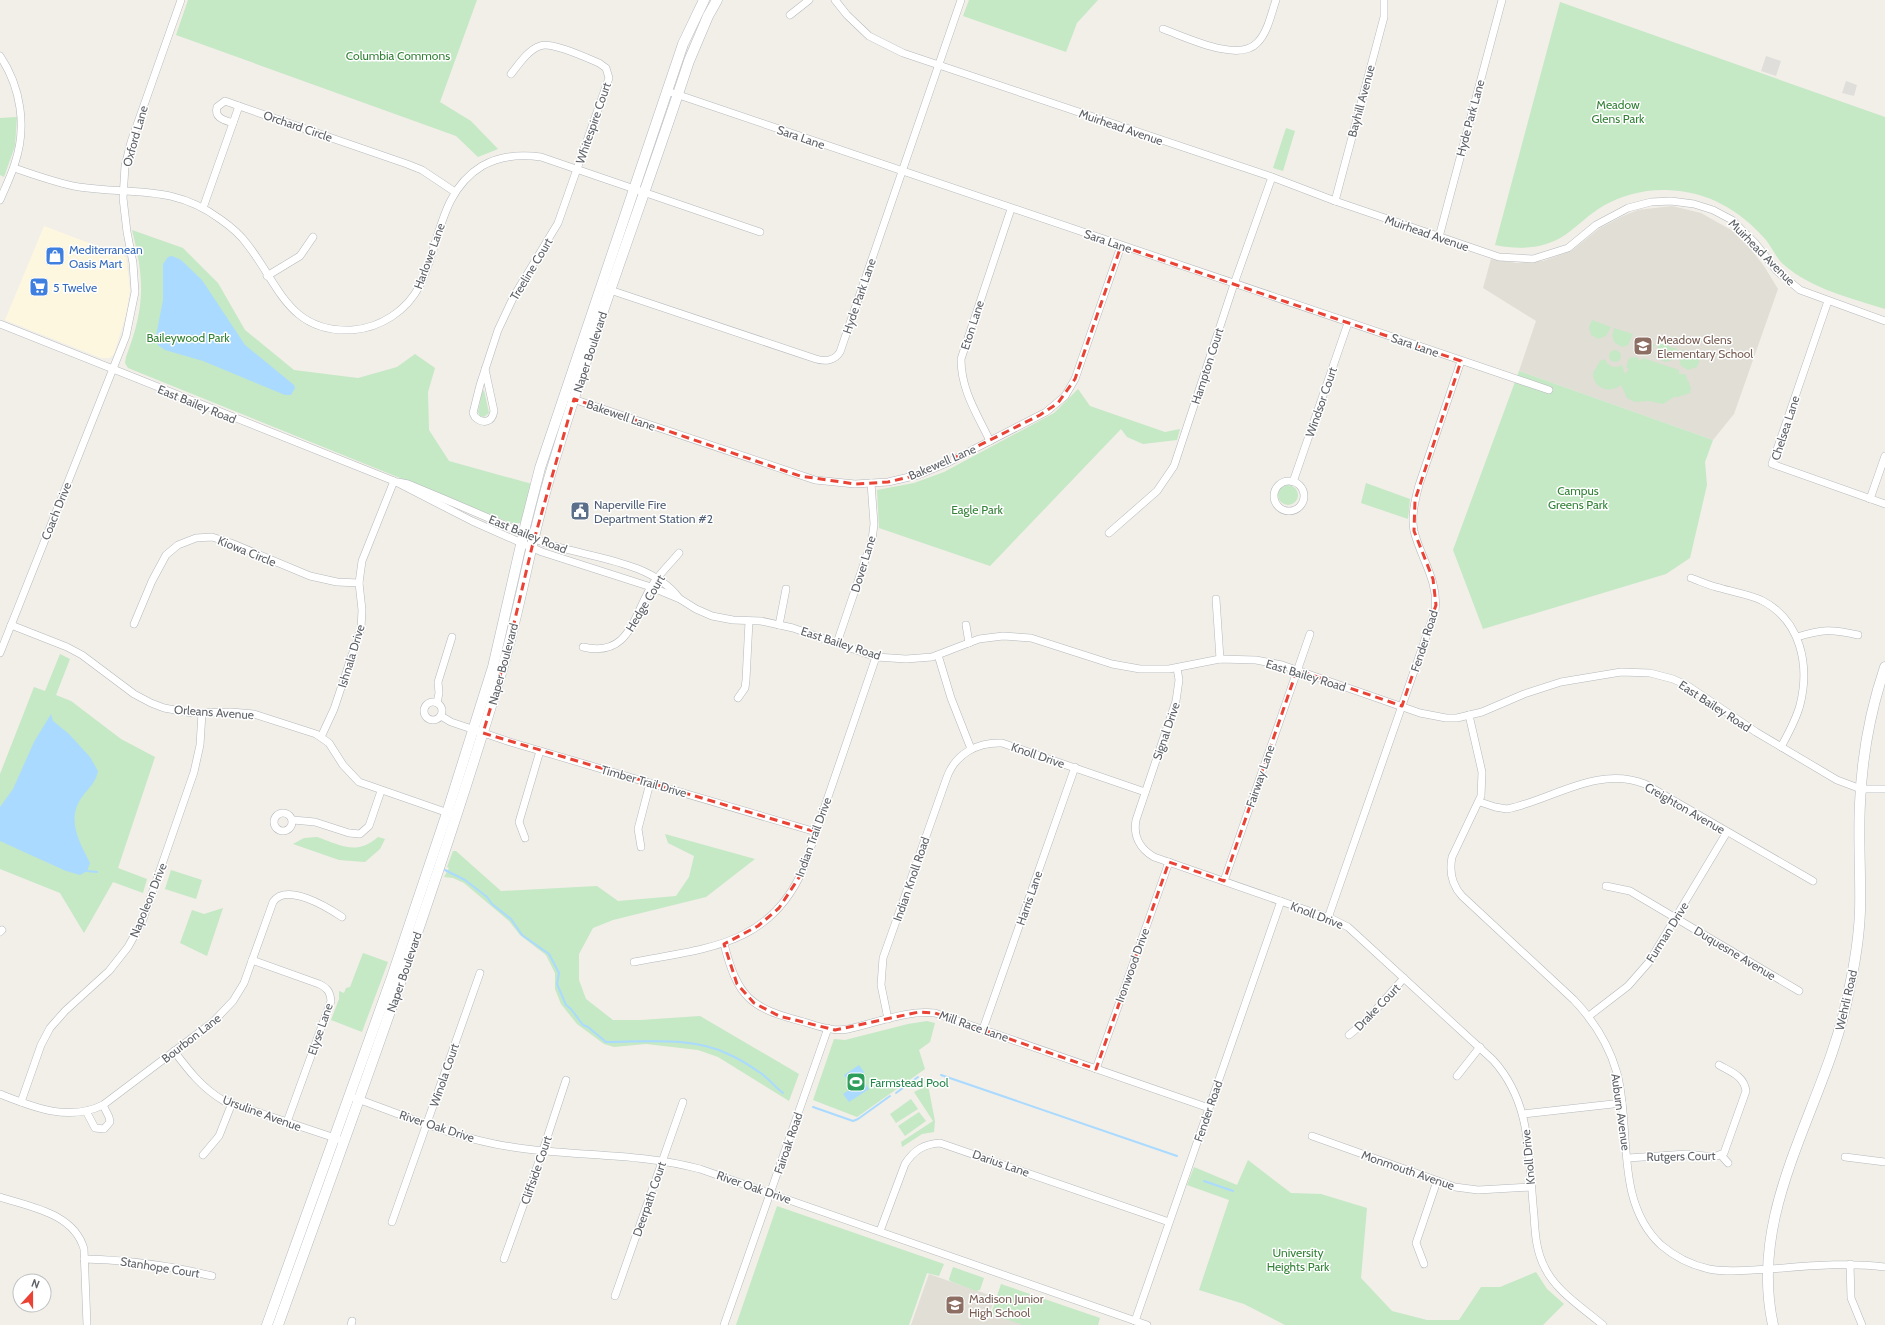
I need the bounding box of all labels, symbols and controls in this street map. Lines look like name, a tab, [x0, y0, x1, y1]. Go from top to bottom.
park label: Columbia Commons	[346, 48, 450, 63]
street label: Bayhill Avenue	[1344, 63, 1378, 139]
street label: Hyde Park Lane	[1453, 78, 1487, 158]
street label: Whitespire Court	[572, 80, 614, 166]
park label: Meadow Glens Park	[1592, 97, 1645, 126]
street label: Oxford Lane	[119, 104, 151, 168]
street label: Muirhead Avenue	[1077, 106, 1165, 148]
street label: Orchard Circle	[262, 107, 334, 145]
street label: Sara Lane	[775, 122, 827, 152]
street label: Muirhead Avenue	[1383, 212, 1471, 254]
street label: Muirhead Avenue	[1726, 216, 1798, 288]
street label: Harlowe Lane	[410, 221, 448, 291]
street label: Sara Lane	[1082, 226, 1134, 256]
street label: Treeline Court	[507, 235, 555, 303]
place label: Mediterranean Oasis Mart	[69, 242, 143, 271]
shop icon: Mediterranean Oasis Mart	[44, 245, 66, 267]
street label: Hyde Park Lane	[839, 256, 879, 336]
supermarket icon: 5 Twelve	[28, 276, 50, 298]
place label: 5 Twelve	[53, 280, 97, 295]
street label: Eton Lane	[957, 298, 987, 352]
street label: Naper Boulevard	[570, 310, 610, 394]
street label: Hampton Court	[1188, 326, 1226, 406]
park label: Baileywood Park	[146, 330, 230, 345]
street label: Sara Lane	[1389, 330, 1441, 360]
place label: Meadow Glens Elementary School	[1657, 332, 1753, 361]
school or university icon: Meadow Glens Elementary School	[1632, 335, 1654, 357]
street label: Windsor Court	[1302, 365, 1340, 439]
street label: East Bailey Road	[156, 381, 238, 427]
street label: Chelsea Lane	[1768, 394, 1802, 462]
street label: Bakewell Lane	[585, 396, 657, 434]
street label: Bakewell Lane	[906, 441, 978, 483]
street label: Coach Drive	[38, 480, 74, 542]
park label: Campus Greens Park	[1548, 483, 1609, 512]
place label: Naperville Fire Department Station #2	[594, 497, 713, 526]
public building icon: Naperville Fire Department Station #2	[569, 500, 591, 522]
park label: Eagle Park	[951, 502, 1003, 517]
street label: East Bailey Road	[487, 511, 569, 557]
street label: Kiowa Circle	[216, 533, 278, 569]
street label: Dover Lane	[847, 534, 879, 594]
street label: Hedge Court	[622, 572, 668, 634]
street label: Fender Road	[1407, 608, 1441, 674]
street label: Naper Boulevard	[485, 621, 521, 707]
street label: Ishnala Drive	[334, 623, 368, 689]
street label: East Bailey Road	[799, 623, 883, 663]
street label: East Bailey Road	[1264, 656, 1348, 694]
street label: East Bailey Road	[1676, 677, 1754, 735]
street label: Signal Drive	[1149, 700, 1183, 762]
street label: Orleans Avenue	[174, 702, 254, 722]
street label: Knoll Drive	[1009, 739, 1067, 771]
street label: Fairway Lane	[1242, 743, 1278, 809]
street label: Timber Trail Drive	[599, 762, 689, 800]
street label: Creighton Avenue	[1642, 779, 1728, 837]
street label: Indian Trail Drive	[792, 795, 834, 879]
street label: Indian Knoll Road	[889, 835, 933, 923]
street label: Napoleon Drive	[126, 860, 170, 940]
street label: Harris Lane	[1013, 869, 1045, 927]
street label: Knoll Drive	[1288, 898, 1346, 932]
street label: Furman Drive	[1642, 899, 1692, 965]
street label: Duquesne Avenue	[1691, 923, 1779, 983]
street label: Ironwood Drive	[1112, 926, 1152, 1004]
street label: Naper Boulevard	[383, 930, 425, 1014]
street label: Wehrli Road	[1832, 968, 1860, 1032]
street label: Drake Court	[1351, 980, 1403, 1034]
street label: Elyse Lane	[304, 1001, 336, 1057]
street label: Mill Race Lane	[937, 1007, 1011, 1045]
street label: Bourbon Lane	[158, 1010, 224, 1066]
street label: Winola Court	[426, 1041, 462, 1109]
sports icon: Farmstead Pool	[845, 1071, 867, 1093]
street label: Auburn Avenue	[1608, 1072, 1634, 1152]
place label: Farmstead Pool	[870, 1075, 949, 1090]
street label: Fender Road	[1191, 1078, 1225, 1144]
street label: Ursuline Avenue	[221, 1092, 303, 1134]
street label: River Oak Drive	[398, 1107, 476, 1145]
street label: Fairoak Road	[770, 1110, 806, 1176]
street label: Knoll Drive	[1518, 1129, 1538, 1185]
street label: Cliffside Court	[517, 1134, 555, 1206]
street label: Darius Lane	[971, 1146, 1031, 1180]
street label: Monmouth Avenue	[1359, 1147, 1457, 1193]
street label: Rutgers Court	[1646, 1148, 1716, 1164]
street label: Deerpath Court	[629, 1160, 669, 1238]
street label: River Oak Drive	[715, 1167, 793, 1207]
park label: University Heights Park	[1267, 1245, 1330, 1274]
street label: Stanhope Court	[119, 1253, 201, 1281]
north arrow	[12, 1273, 52, 1313]
text: N	[29, 1276, 42, 1292]
place label: Madison Junior High School	[969, 1291, 1044, 1320]
school or university icon: Madison Junior High School	[944, 1294, 966, 1316]

